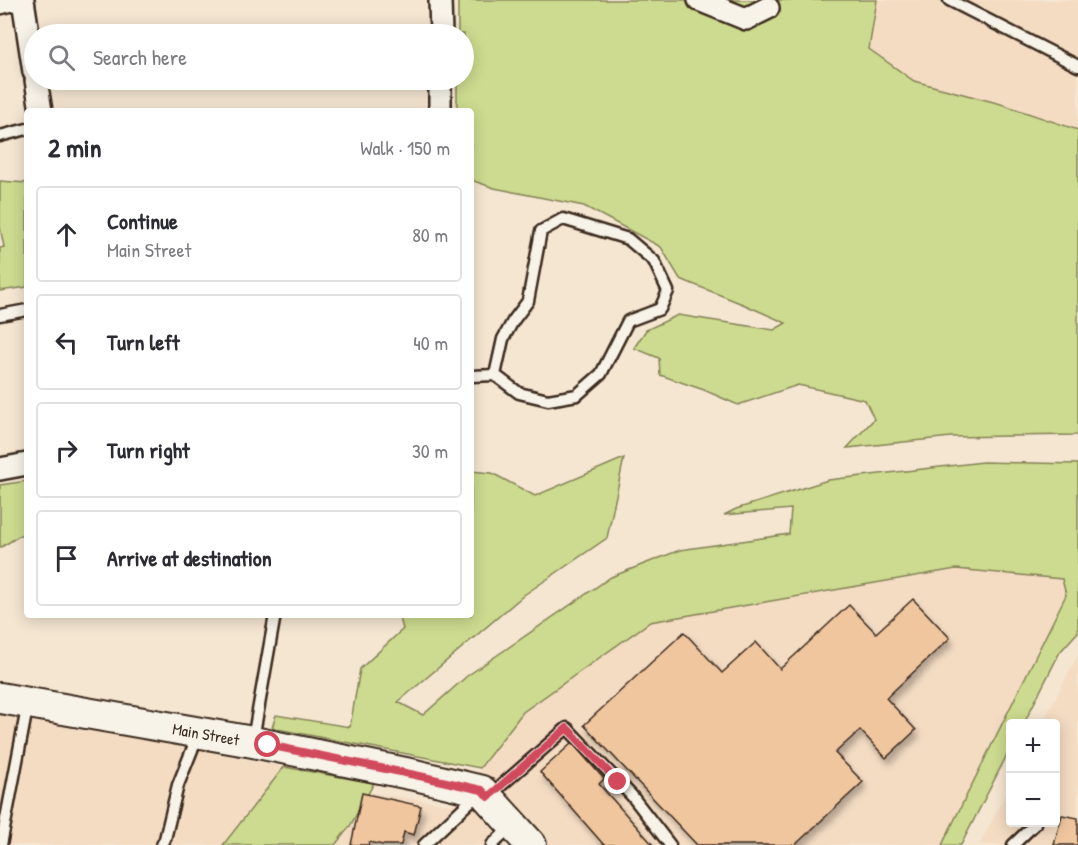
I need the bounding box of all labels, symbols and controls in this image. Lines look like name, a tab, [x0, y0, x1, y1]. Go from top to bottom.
search box	[24, 24, 474, 90]
icon: search	[45, 41, 78, 74]
text: Search here	[93, 42, 187, 72]
text: 2 min	[48, 130, 101, 165]
text: Walk · 150 m	[360, 134, 450, 161]
text: Continue	[107, 206, 178, 236]
icon: ahead	[50, 218, 83, 251]
text: 80 m	[412, 221, 448, 248]
text: Main Street	[107, 236, 191, 263]
icon: left	[50, 326, 83, 359]
text: Turn left	[107, 327, 180, 357]
text: 40 m	[413, 329, 448, 356]
icon: right	[50, 434, 83, 467]
text: Turn right	[107, 435, 190, 465]
text: 30 m	[412, 437, 448, 464]
icon: arrive	[50, 542, 83, 575]
text: Arrive at destination	[107, 543, 272, 573]
street label: Main Street	[171, 717, 242, 751]
map controls	[1006, 719, 1060, 827]
button: +	[1006, 719, 1060, 773]
route start	[254, 731, 280, 757]
route end	[604, 768, 630, 794]
button: −	[1006, 773, 1060, 827]

